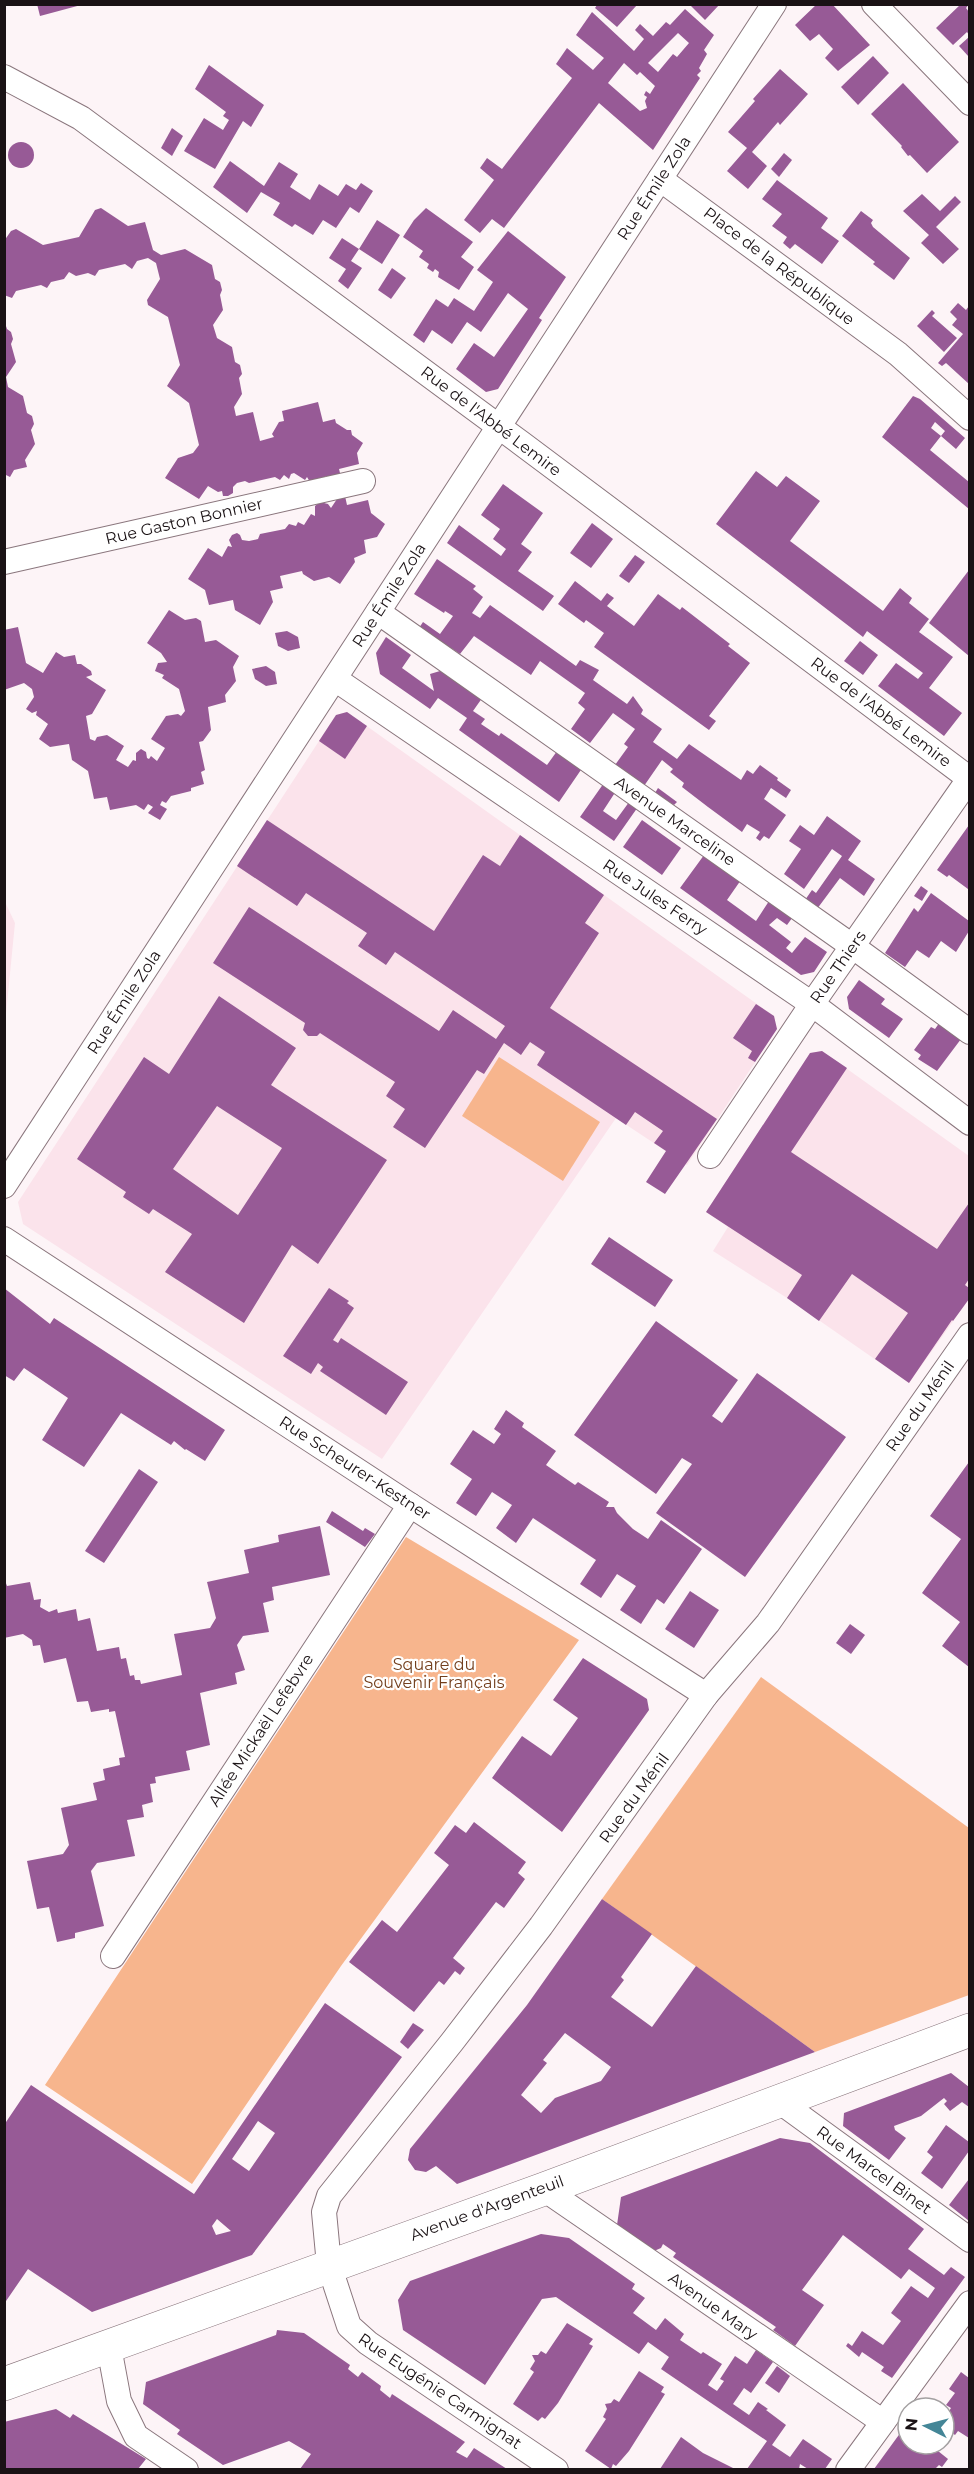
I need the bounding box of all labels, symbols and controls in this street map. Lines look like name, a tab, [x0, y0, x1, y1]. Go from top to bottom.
street label: Rue Émile Zola	[613, 132, 695, 244]
street label: Place de la République	[700, 203, 858, 329]
street label: Rue de l'Abbé Lemire	[417, 362, 565, 480]
street label: Rue Gaston Bonnier	[103, 494, 265, 548]
street label: Rue Émile Zola	[348, 539, 430, 651]
street label: Rue de l'Abbé Lemire	[807, 653, 955, 771]
street label: Avenue Marceline	[611, 772, 739, 870]
street label: Rue Jules Ferry	[599, 855, 711, 939]
street label: Rue Thiers	[806, 927, 870, 1007]
street label: Rue Émile Zola	[83, 946, 165, 1058]
street label: Rue du Ménil	[882, 1357, 958, 1455]
street label: Rue Scheurer-Kestner	[276, 1412, 434, 1524]
street label: Allée Mickaël Lefebvre	[205, 1650, 317, 1810]
park label: Square du Souvenir Français	[364, 1655, 505, 1692]
street label: Rue du Ménil	[595, 1749, 673, 1847]
street label: Rue Marcel Binet	[813, 2122, 936, 2218]
street label: Avenue d'Argenteuil	[407, 2171, 567, 2245]
street label: Avenue Mary	[665, 2268, 761, 2344]
street label: Rue Eugénie Carmignat	[355, 2329, 526, 2453]
north arrow	[896, 2396, 956, 2456]
text: N	[901, 2417, 922, 2432]

